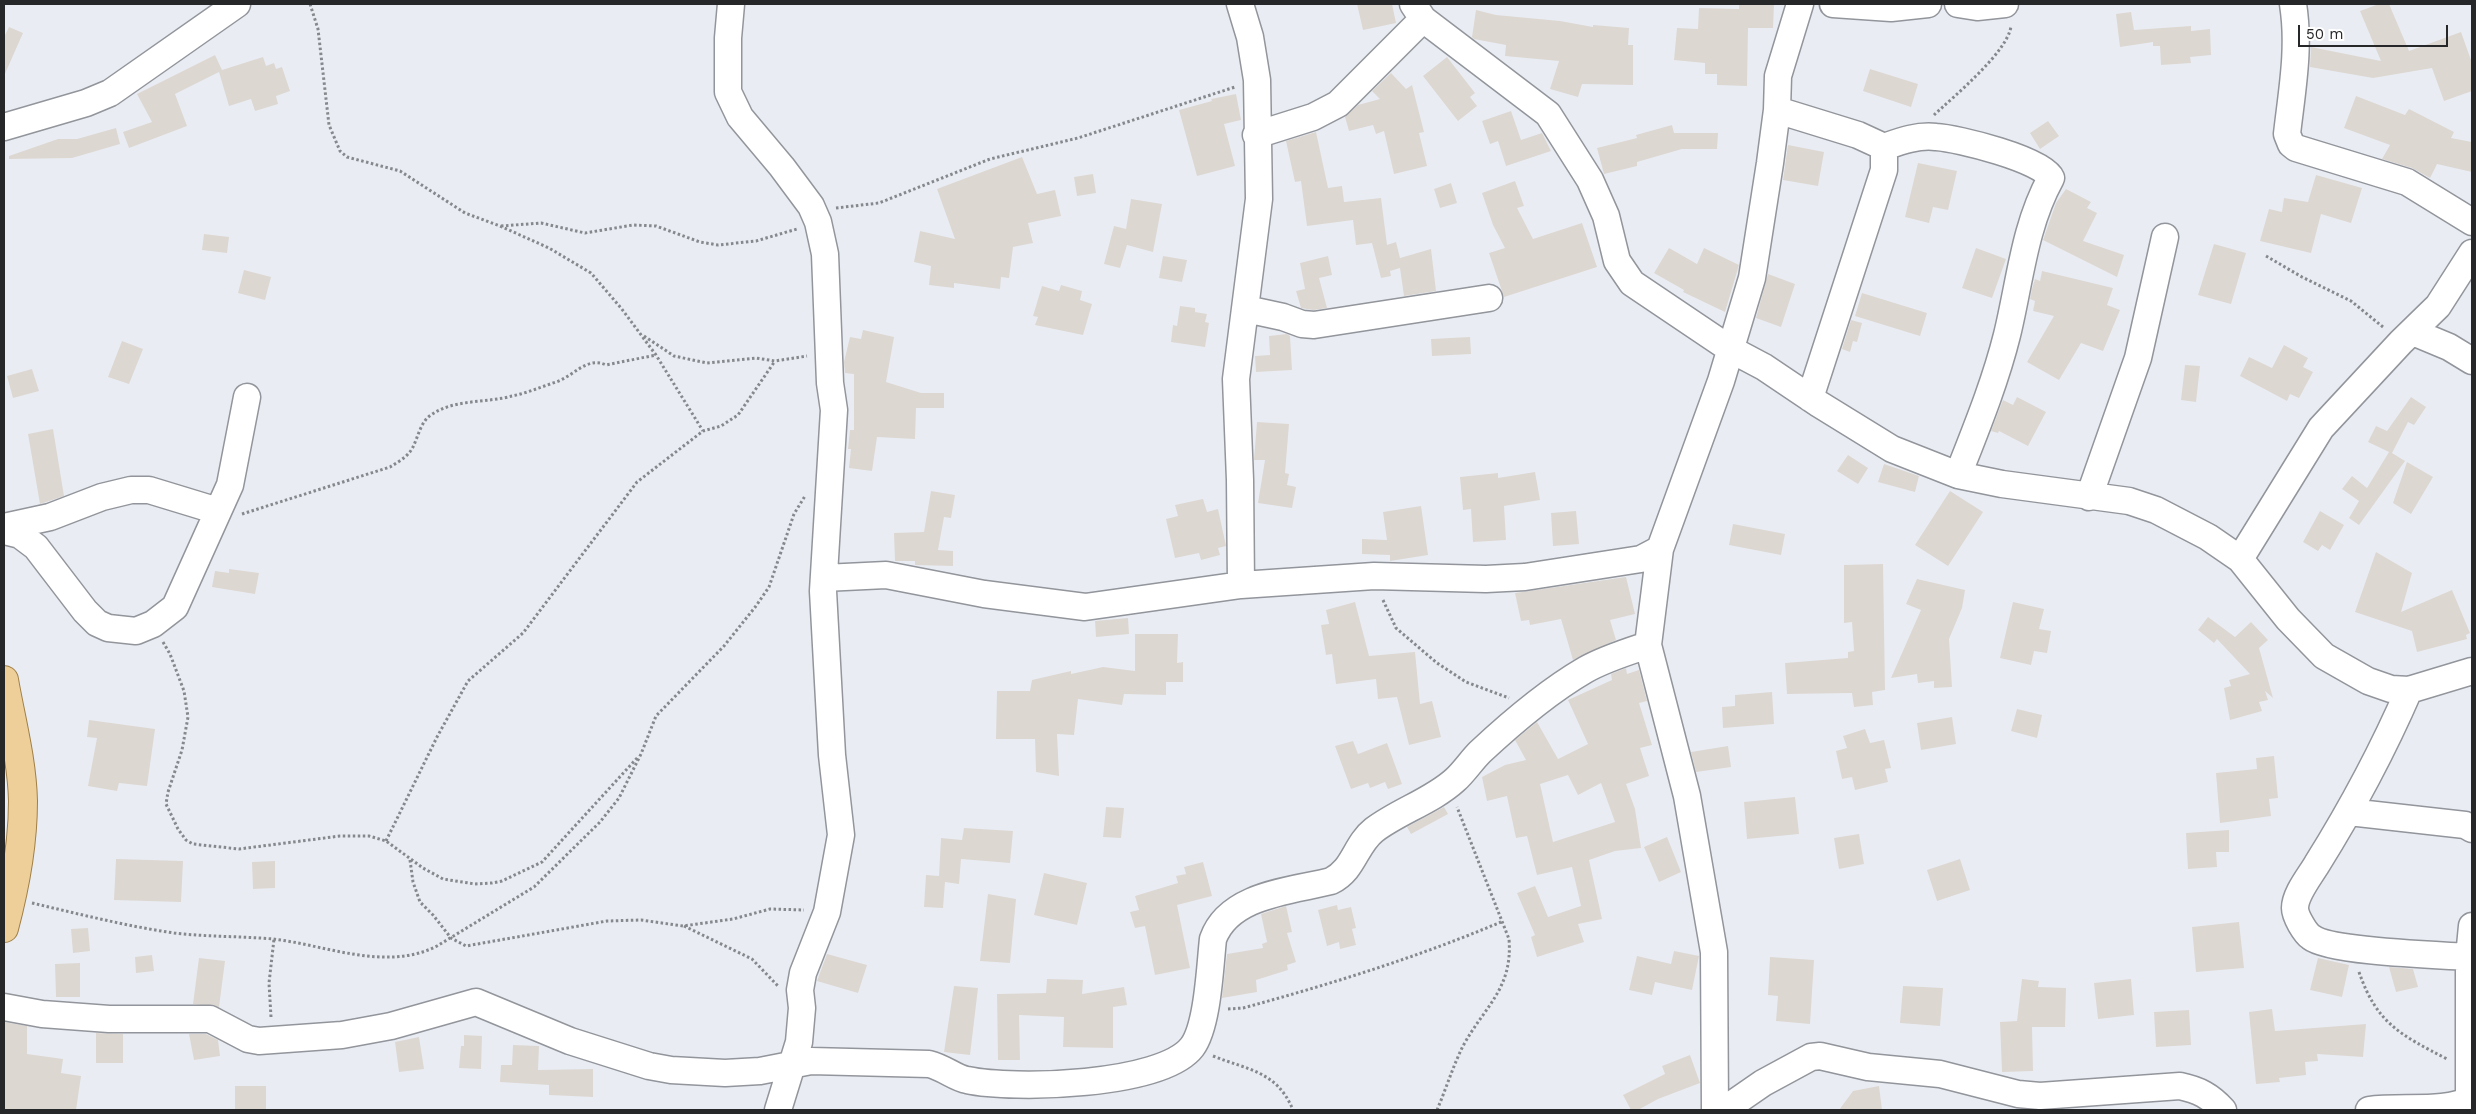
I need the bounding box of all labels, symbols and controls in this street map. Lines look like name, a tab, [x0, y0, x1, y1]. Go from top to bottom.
scale bar	[2301, 15, 2451, 47]
text: 50 m	[2306, 25, 2343, 43]

